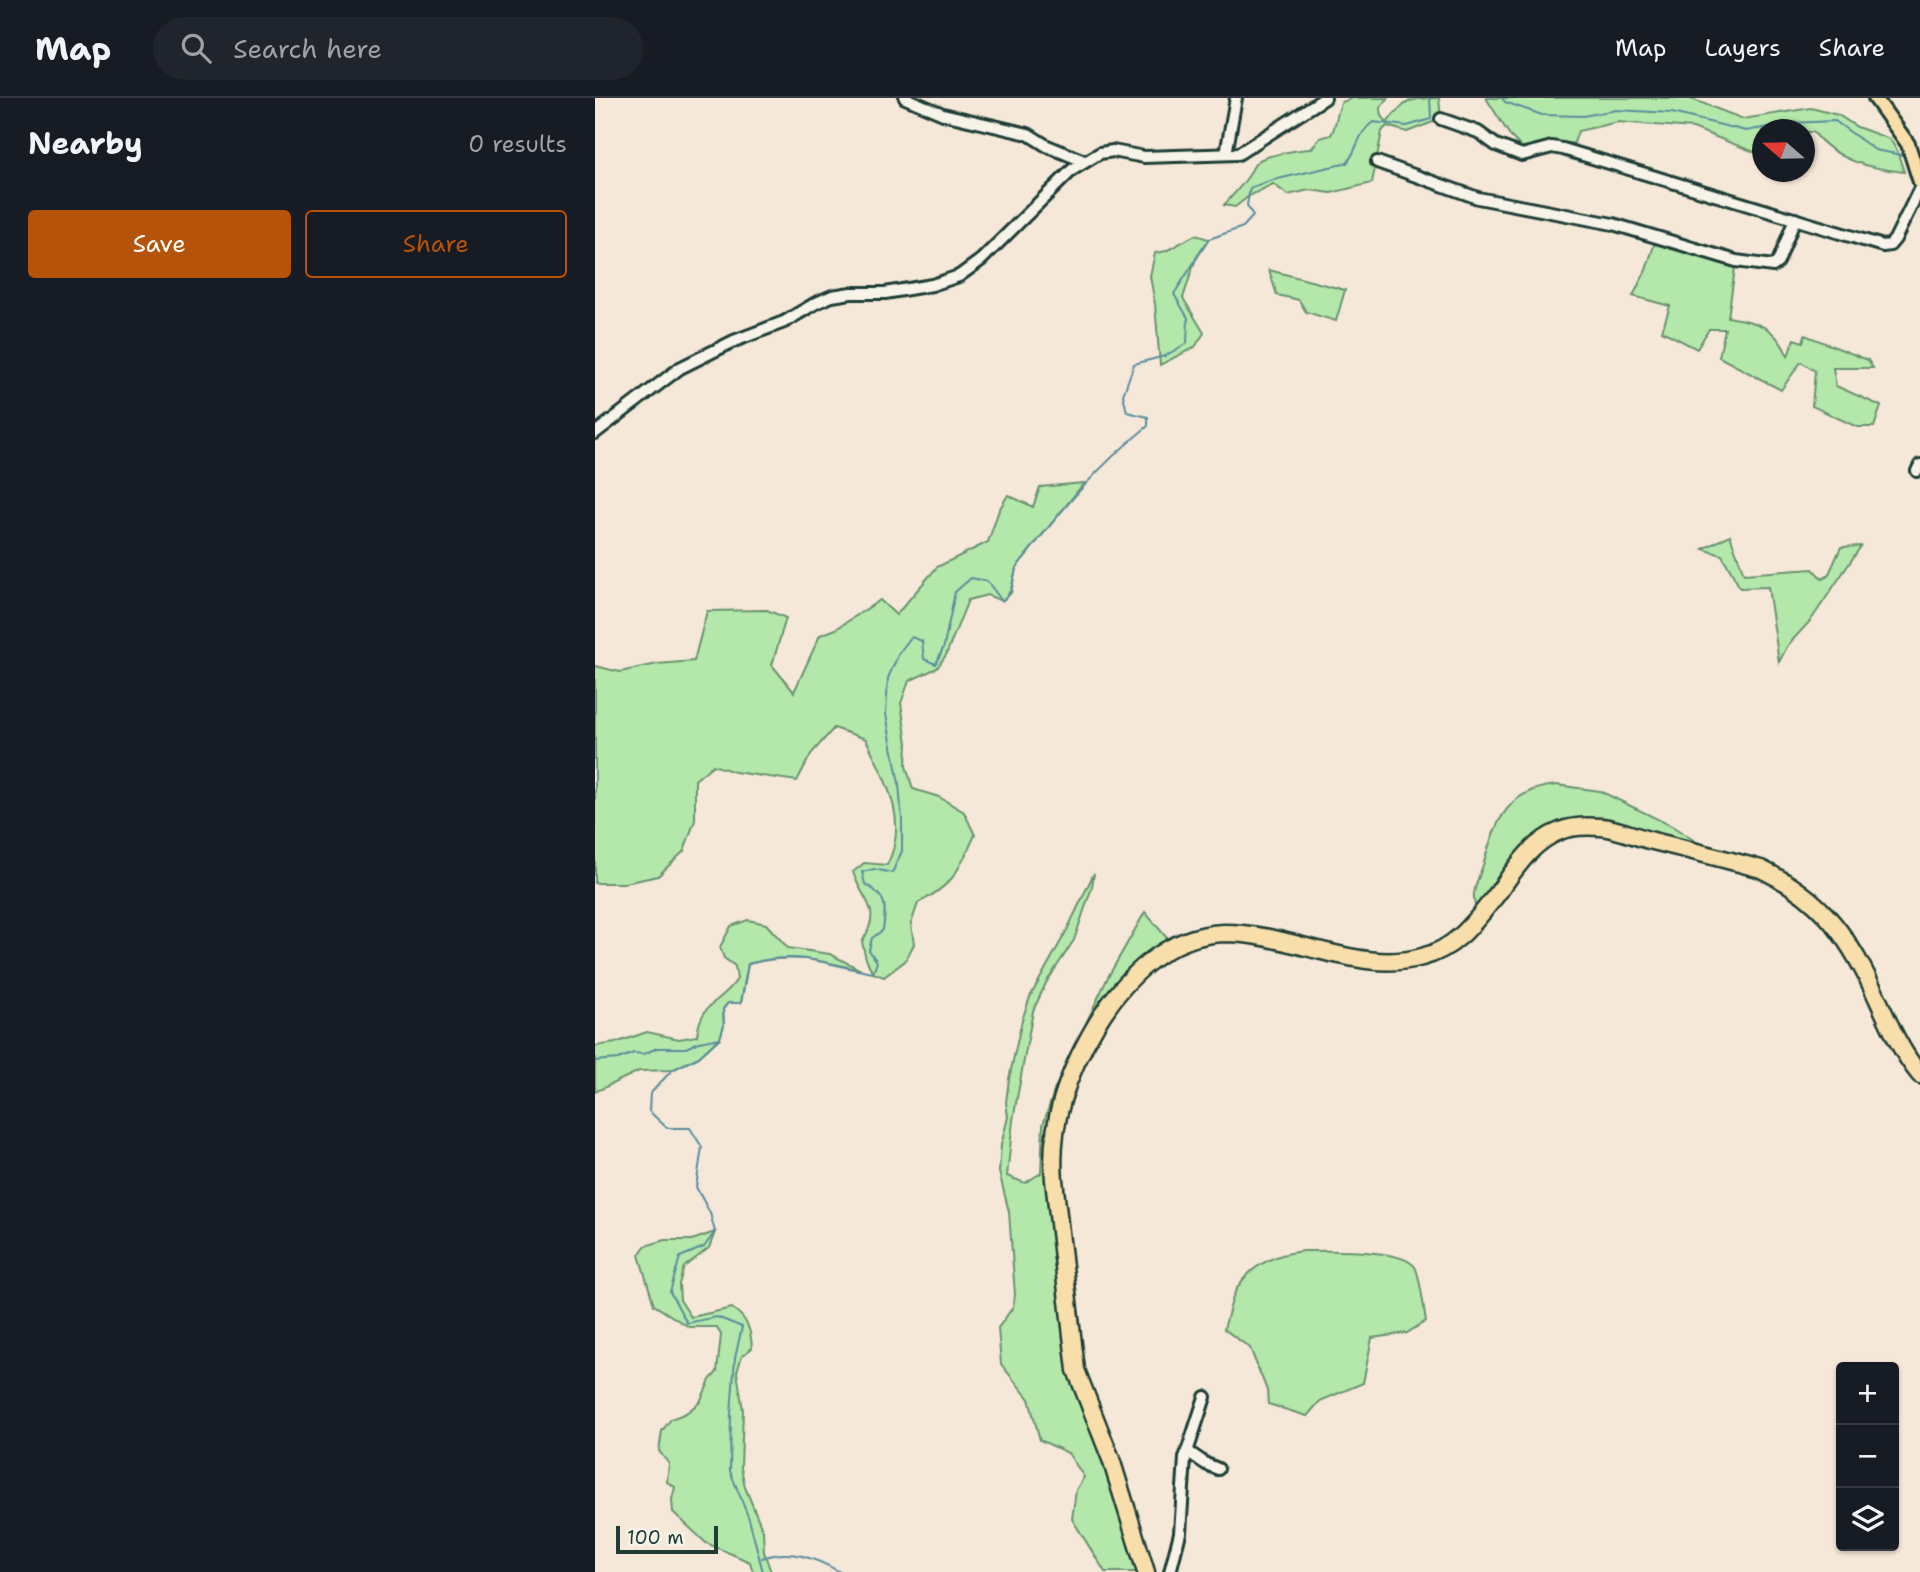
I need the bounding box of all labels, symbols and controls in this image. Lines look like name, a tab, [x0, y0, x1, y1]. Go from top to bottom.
search box	[153, 17, 643, 80]
text: Map	[35, 26, 111, 71]
icon: search	[177, 29, 215, 67]
text: Search here	[233, 31, 382, 66]
text: Map	[1615, 32, 1666, 64]
text: Layers	[1704, 32, 1781, 64]
text: Share	[1819, 32, 1885, 64]
north arrow	[1752, 119, 1815, 182]
text: Nearby	[28, 123, 143, 164]
text: 0 results	[468, 129, 567, 159]
button: Save	[28, 210, 291, 278]
button: Share	[305, 210, 567, 278]
map controls	[1836, 1362, 1899, 1551]
button: +	[1836, 1362, 1899, 1425]
button: −	[1836, 1425, 1899, 1488]
button: layers	[1836, 1488, 1899, 1551]
scale bar	[616, 1523, 717, 1555]
text: 100 m	[627, 1525, 684, 1550]

